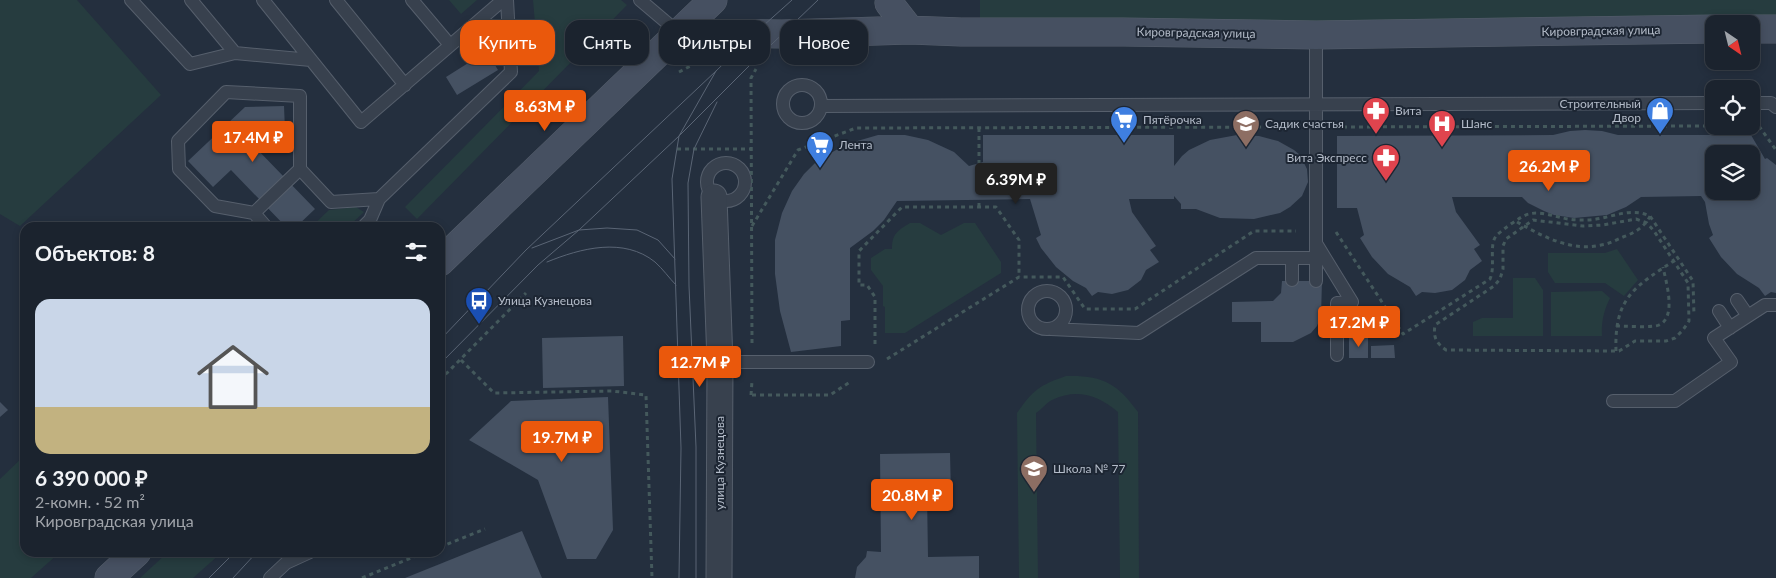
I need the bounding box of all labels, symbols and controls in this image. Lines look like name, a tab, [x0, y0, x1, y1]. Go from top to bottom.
north arrow	[1705, 15, 1760, 70]
map controls	[1705, 15, 1760, 200]
chip: Купить	[460, 20, 555, 65]
chip: Снять	[565, 20, 649, 65]
chip: Фильтры	[659, 20, 770, 65]
chip: Новое	[780, 20, 868, 65]
street label: Кировградская улица	[1541, 22, 1661, 39]
street label: Кировградская улица	[1136, 24, 1256, 41]
button: locate	[1705, 80, 1760, 135]
pin: 8.63M ₽	[499, 90, 591, 132]
text: 8.63M ₽	[515, 96, 575, 115]
pharmacy icon: Вита	[1361, 96, 1391, 135]
place label: Строительный Двор	[1559, 96, 1641, 125]
shop icon: Строительный Двор	[1645, 96, 1675, 135]
place label: Вита	[1395, 103, 1422, 118]
supermarket icon: Пятёрочка	[1109, 105, 1139, 144]
school or university icon: Садик счастья	[1231, 109, 1261, 148]
hospital icon: Шанс	[1427, 109, 1457, 148]
place label: Пятёрочка	[1143, 112, 1202, 127]
place label: Садик счастья	[1265, 116, 1344, 131]
place label: Шанс	[1461, 116, 1492, 131]
pin: 17.4M ₽	[207, 120, 299, 163]
text: 17.4M ₽	[223, 127, 283, 146]
supermarket icon: Лента	[805, 130, 835, 169]
place label: Лента	[838, 137, 873, 152]
pharmacy icon: Вита Экспресс	[1371, 143, 1401, 182]
button: layers	[1705, 145, 1760, 200]
place label: Вита Экспресс	[1287, 150, 1367, 165]
pin: 26.2M ₽	[1503, 150, 1595, 192]
text: 26.2M ₽	[1519, 156, 1579, 175]
pin: 6.39M ₽	[970, 162, 1062, 205]
text: 6.39M ₽	[986, 169, 1046, 188]
icon: filters	[402, 238, 430, 266]
text: Объектов: 8	[35, 240, 155, 265]
bus stop icon: Улица Кузнецова	[464, 286, 494, 325]
place label: Улица Кузнецова	[498, 293, 592, 308]
pin: 17.2M ₽	[1313, 306, 1405, 348]
text: 17.2M ₽	[1329, 312, 1389, 331]
icon: home	[188, 332, 278, 422]
pin: 12.7M ₽	[654, 346, 746, 388]
text: 12.7M ₽	[670, 352, 730, 371]
street label: улица Кузнецова	[712, 416, 727, 510]
pin: 19.7M ₽	[516, 420, 608, 463]
text: 19.7M ₽	[532, 427, 592, 446]
school or university icon: Школа № 77	[1019, 454, 1049, 493]
place label: Школа № 77	[1053, 461, 1125, 476]
text: 6 390 000 ₽	[35, 465, 148, 490]
pin: 20.8M ₽	[866, 478, 958, 521]
text: 20.8M ₽	[882, 485, 942, 504]
text: 2-комн. · 52 m²	[35, 492, 145, 511]
text: Кировградская улица	[35, 511, 194, 530]

